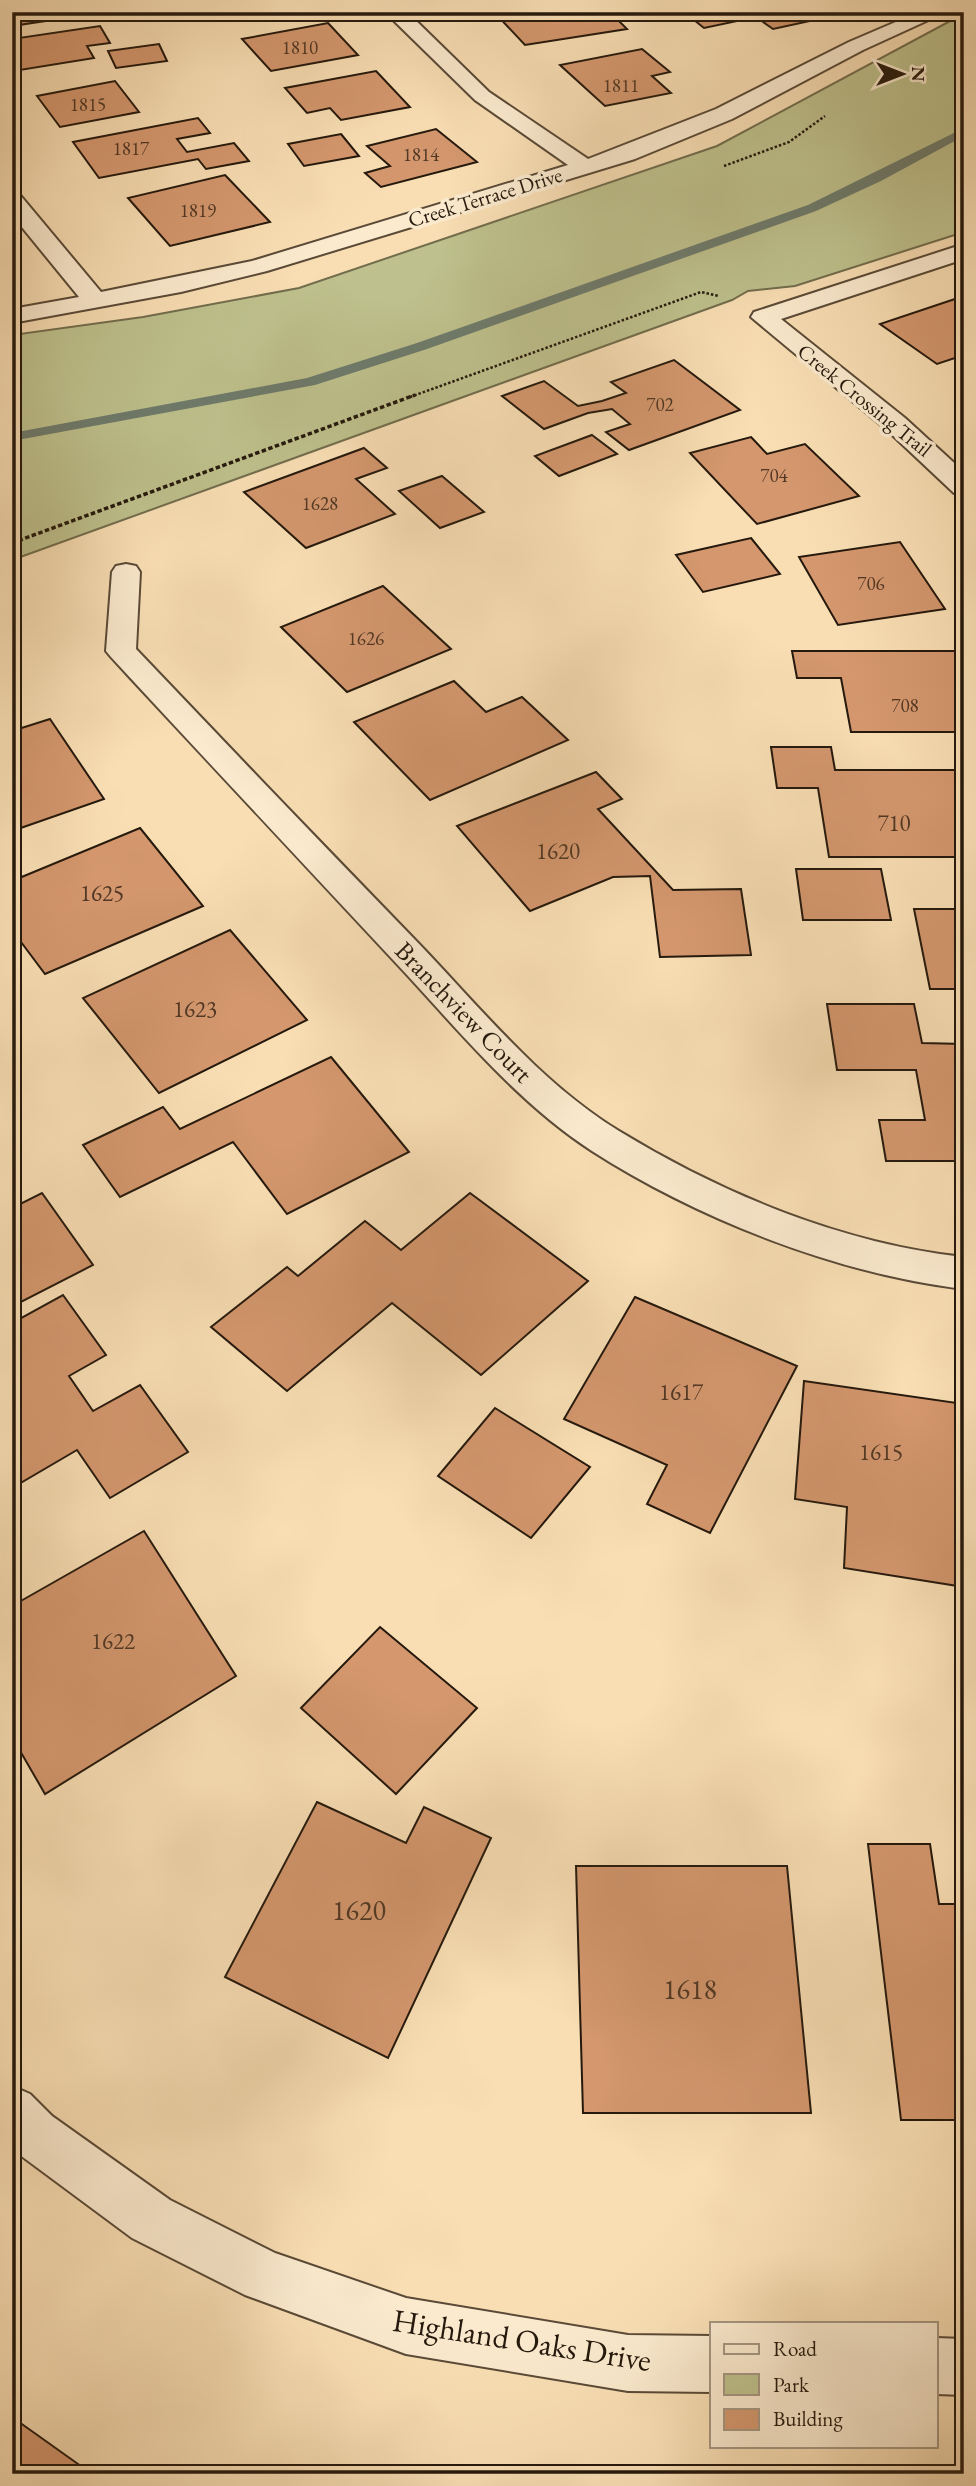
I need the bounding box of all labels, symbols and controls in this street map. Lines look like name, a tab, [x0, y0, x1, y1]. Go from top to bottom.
house number: 1810	[282, 35, 318, 60]
north arrow	[867, 38, 937, 108]
text: N	[906, 66, 931, 82]
house number: 1811	[603, 73, 639, 98]
house number: 1815	[70, 92, 106, 117]
house number: 1817	[113, 136, 150, 161]
house number: 1814	[403, 142, 440, 167]
street label: Creek Terrace Drive	[405, 161, 565, 233]
house number: 1819	[180, 198, 216, 223]
street label: Creek Crossing Trail	[792, 338, 938, 462]
house number: 702	[646, 392, 674, 417]
house number: 704	[760, 463, 789, 488]
house number: 1628	[302, 491, 338, 516]
house number: 706	[857, 571, 885, 596]
house number: 1626	[348, 626, 384, 651]
house number: 708	[891, 693, 919, 718]
house number: 710	[877, 808, 911, 838]
house number: 1620	[536, 836, 580, 866]
house number: 1625	[80, 878, 124, 908]
street label: Branchview Court	[388, 934, 540, 1090]
house number: 1623	[173, 994, 217, 1024]
house number: 1617	[659, 1377, 704, 1407]
house number: 1615	[859, 1437, 903, 1467]
house number: 1622	[91, 1626, 135, 1656]
house number: 1620	[332, 1892, 386, 1928]
house number: 1618	[663, 1971, 717, 2007]
street label: Highland Oaks Drive	[390, 2299, 654, 2381]
legend	[710, 2322, 937, 2448]
text: Road	[773, 2335, 817, 2362]
text: Park	[773, 2371, 810, 2398]
text: Building	[773, 2405, 843, 2432]

